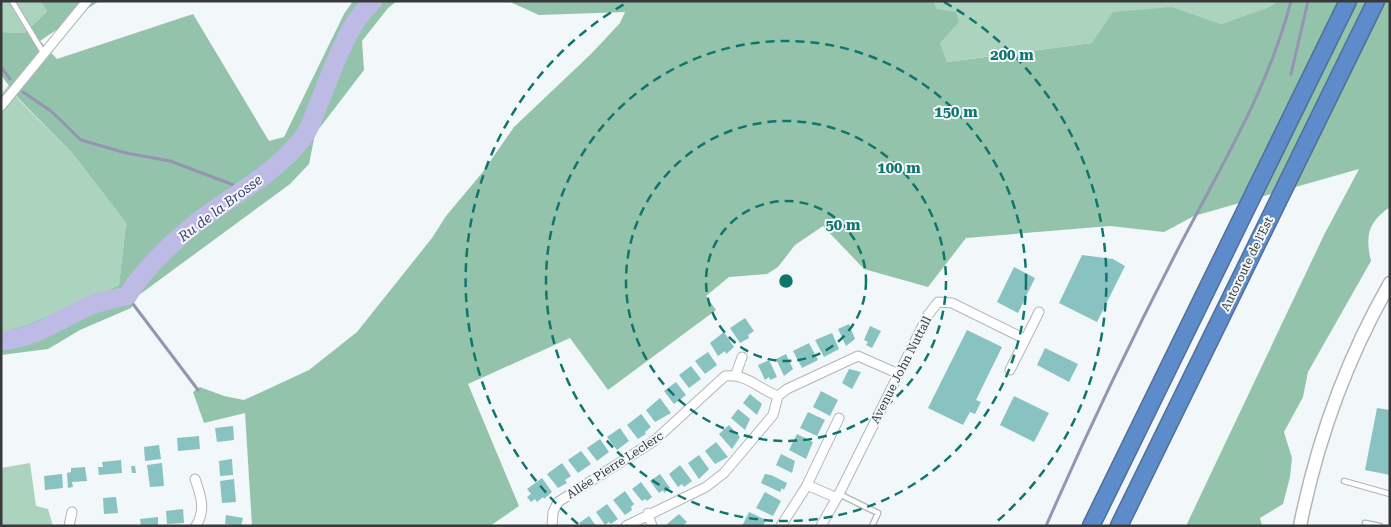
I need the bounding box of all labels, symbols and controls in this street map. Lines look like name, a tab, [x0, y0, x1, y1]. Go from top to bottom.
text: 200 m	[990, 46, 1034, 64]
text: 150 m	[934, 103, 978, 121]
text: 100 m	[877, 159, 921, 177]
water label: Ru de la Brosse	[174, 171, 265, 245]
street label: Autoroute de l’Est	[1218, 214, 1276, 313]
text: 50 m	[825, 216, 861, 234]
centre of rings	[777, 272, 795, 290]
street label: Avenue John Nuttall	[868, 314, 934, 426]
street label: Allée Pierre Leclerc	[564, 428, 666, 501]

